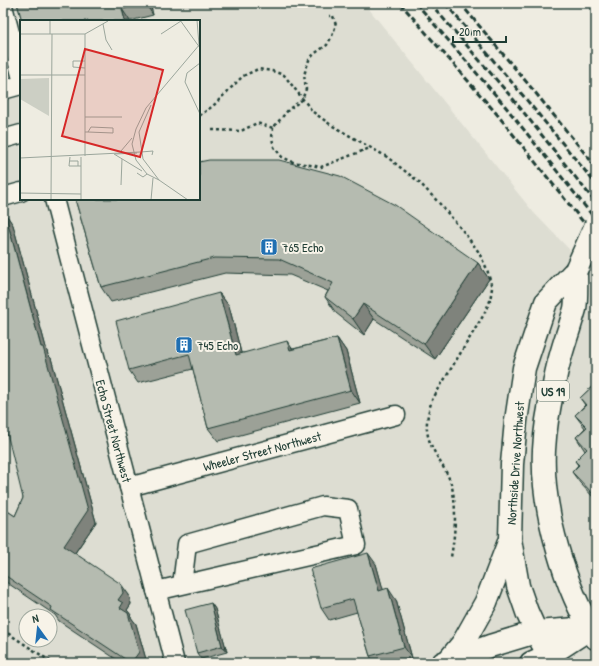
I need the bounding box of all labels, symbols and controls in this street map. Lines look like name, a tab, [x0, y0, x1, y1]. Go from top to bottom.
scale bar	[453, 18, 506, 44]
inset map	[20, 20, 200, 200]
text: 20 m	[459, 23, 481, 40]
building icon: 765 Echo	[259, 237, 279, 257]
place label: 765 Echo	[282, 238, 324, 256]
building icon: 745 Echo	[174, 335, 194, 355]
place label: 745 Echo	[197, 336, 238, 354]
street label: Echo Street Northwest	[92, 378, 136, 485]
road number: US 19	[537, 381, 569, 401]
street label: Northside Drive Northwest	[502, 400, 528, 525]
street label: Wheeler Street Northwest	[201, 426, 323, 475]
north arrow	[18, 608, 58, 648]
text: N	[31, 611, 40, 626]

